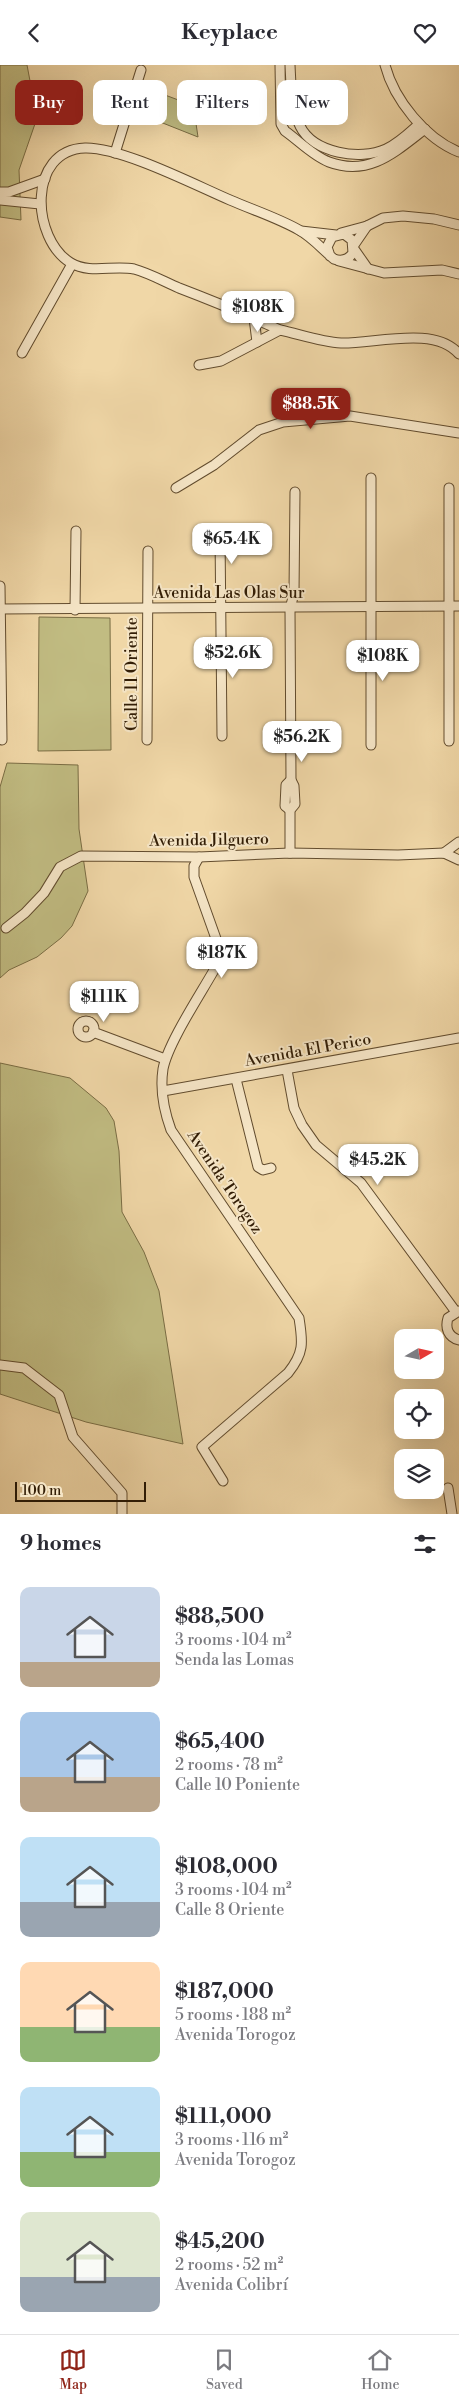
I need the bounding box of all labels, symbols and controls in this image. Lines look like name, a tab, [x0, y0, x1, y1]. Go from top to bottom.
icon: back	[20, 19, 48, 47]
text: Keyplace	[181, 19, 278, 46]
icon: heart	[411, 19, 439, 47]
chip: Buy	[15, 80, 83, 125]
chip: Rent	[93, 80, 167, 125]
chip: Filters	[177, 80, 267, 125]
chip: New	[277, 80, 348, 125]
pin: $108K	[223, 291, 293, 333]
text: $108K	[232, 297, 284, 317]
pin: $88.5K	[270, 387, 352, 430]
text: $88.5K	[282, 394, 340, 414]
pin: $65.4K	[191, 523, 273, 565]
text: $65.4K	[203, 529, 261, 549]
street label: Avenida Las Olas Sur	[152, 583, 305, 603]
street label: Calle 11 Oriente	[122, 617, 142, 731]
pin: $52.6K	[192, 637, 274, 679]
pin: $108K	[348, 639, 418, 682]
text: $52.6K	[205, 643, 261, 663]
text: $108K	[357, 646, 409, 666]
pin: $56.2K	[261, 721, 343, 763]
text: $56.2K	[274, 727, 330, 747]
street label: Avenida Jilguero	[148, 829, 269, 851]
pin: $187K	[187, 937, 257, 979]
text: $187K	[197, 943, 247, 963]
pin: $111K	[69, 981, 139, 1023]
text: $111K	[81, 987, 127, 1007]
street label: Avenida El Perico	[242, 1029, 373, 1071]
street label: Avenida Torogoz	[182, 1126, 267, 1238]
pin: $45.2K	[337, 1143, 419, 1186]
text: $45.2K	[349, 1150, 407, 1170]
north arrow	[394, 1329, 444, 1379]
map controls	[394, 1329, 444, 1499]
button: locate	[394, 1389, 444, 1439]
button: layers	[394, 1449, 444, 1499]
scale bar	[15, 1479, 146, 1502]
text: 100 m	[22, 1482, 61, 1500]
icon: filters	[411, 1530, 439, 1558]
text: 9 homes	[20, 1531, 101, 1557]
text: $88,500	[175, 1604, 264, 1630]
icon: home	[60, 1607, 120, 1667]
text: 3 rooms · 104 m²	[175, 1630, 292, 1650]
text: Senda las Lomas	[175, 1650, 294, 1670]
text: $65,400	[175, 1729, 265, 1755]
icon: home	[60, 1732, 120, 1792]
text: 2 rooms · 78 m²	[175, 1755, 283, 1775]
text: Calle 10 Poniente	[175, 1775, 300, 1795]
text: $108,000	[175, 1854, 278, 1880]
icon: home	[60, 1857, 120, 1917]
text: 3 rooms · 104 m²	[175, 1880, 292, 1900]
text: Calle 8 Oriente	[175, 1900, 284, 1920]
text: $187,000	[175, 1979, 274, 2005]
icon: home	[60, 1982, 120, 2042]
text: 5 rooms · 188 m²	[175, 2005, 291, 2025]
text: Avenida Torogoz	[175, 2025, 296, 2045]
text: $111,000	[175, 2104, 272, 2130]
icon: home	[60, 2107, 120, 2167]
text: 3 rooms · 116 m²	[175, 2130, 288, 2150]
text: Avenida Torogoz	[175, 2150, 296, 2170]
text: $45,200	[175, 2229, 265, 2255]
icon: home	[60, 2232, 120, 2292]
text: 2 rooms · 52 m²	[175, 2255, 283, 2275]
text: Avenida Colibrí	[175, 2275, 288, 2295]
tab: Map	[59, 2346, 87, 2394]
tab: Saved	[206, 2346, 243, 2394]
tab: Home	[361, 2346, 400, 2394]

